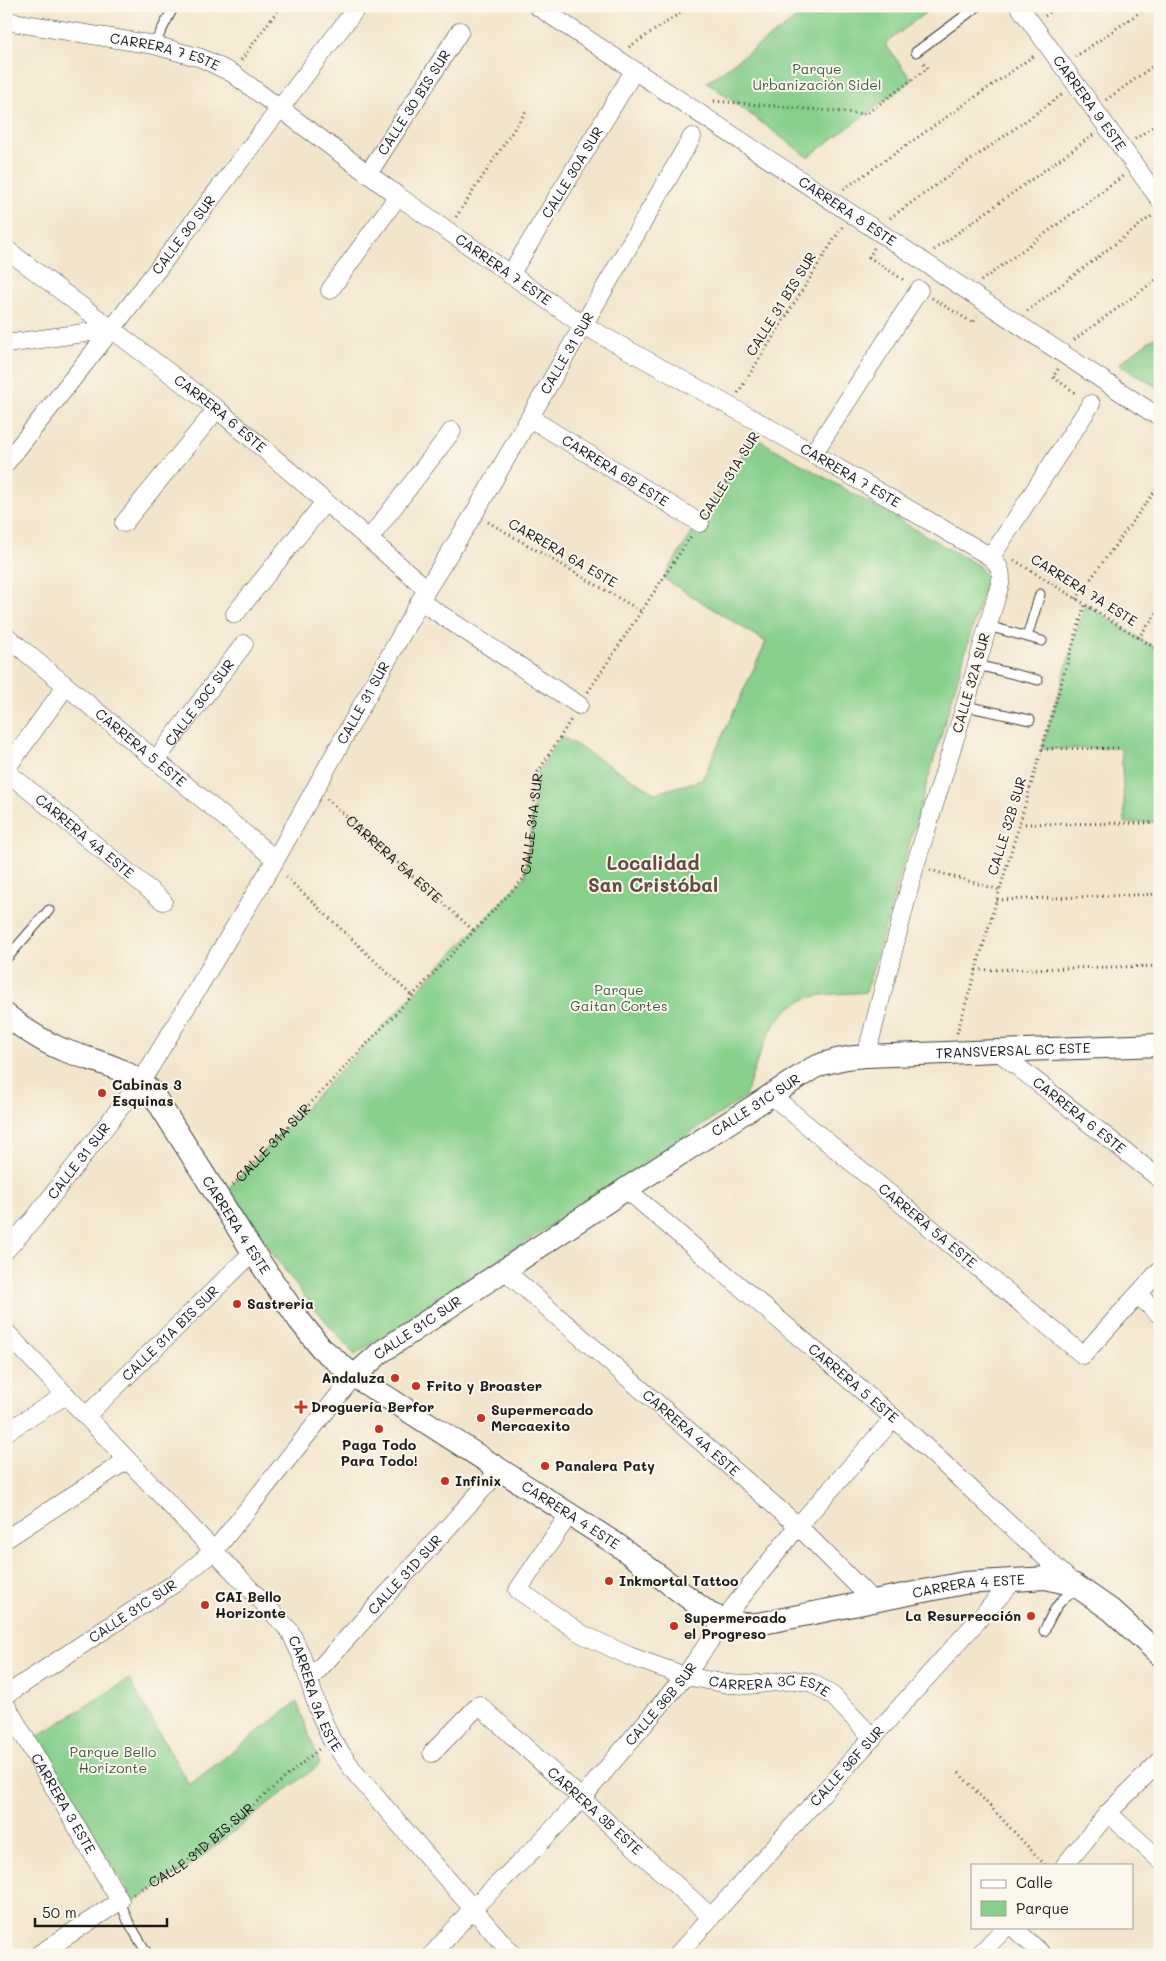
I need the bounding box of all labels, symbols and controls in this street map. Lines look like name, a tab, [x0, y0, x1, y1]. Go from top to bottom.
street label: CARRERA 7 ESTE	[109, 28, 223, 75]
street label: CALLE 30 BIS SUR	[373, 46, 455, 159]
street label: CARRERA 9 ESTE	[1049, 51, 1131, 154]
park label: Parque Urbanización Sidel	[753, 59, 881, 94]
street label: CALLE 30A SUR	[537, 123, 607, 222]
street label: CARRERA 8 ESTE	[795, 172, 900, 250]
street label: CALLE 30 SUR	[147, 191, 219, 278]
street label: CARRERA 7 ESTE	[452, 229, 555, 309]
street label: CALLE 31 BIS SUR	[741, 248, 820, 359]
street label: CALLE 31 SUR	[535, 308, 598, 397]
street label: CARRERA 6 ESTE	[170, 370, 271, 456]
street label: CALLE 31A SUR	[694, 428, 764, 524]
street label: CARRERA 6B ESTE	[558, 430, 672, 510]
street label: CARRERA 7 ESTE	[797, 438, 904, 511]
street label: CARRERA 6A ESTE	[505, 514, 621, 592]
street label: CARRERA 7A ESTE	[1027, 549, 1141, 630]
street label: CALLE 32A SUR	[947, 631, 994, 735]
street label: CALLE 30C SUR	[160, 655, 238, 750]
street label: CALLE 31 SUR	[332, 658, 394, 748]
street label: CARRERA 5 ESTE	[91, 704, 191, 791]
street label: CALLE 31A SUR	[515, 772, 547, 875]
street label: CALLE 32B SUR	[982, 774, 1031, 878]
street label: CARRERA 4A ESTE	[31, 789, 138, 882]
street label: CARRERA 5A ESTE	[342, 811, 446, 907]
district label: Localidad San Cristóbal	[588, 850, 718, 897]
park label: Parque Gaitan Cortes	[570, 980, 668, 1015]
street label: TRANSVERSAL 6C ESTE	[935, 1038, 1091, 1062]
street label: CALLE 31C SUR	[707, 1069, 804, 1140]
street label: CARRERA 6 ESTE	[1029, 1072, 1130, 1157]
place label: Cabinas 3 Esquinas	[112, 1075, 182, 1110]
marker: Cabinas 3 Esquinas	[96, 1087, 108, 1099]
street label: CALLE 31A SUR	[231, 1099, 314, 1186]
street label: CALLE 31 SUR	[43, 1119, 114, 1203]
street label: CARRERA 4 ESTE	[198, 1172, 275, 1278]
street label: CARRERA 5A ESTE	[875, 1179, 981, 1272]
street label: CALLE 31A BIS SUR	[117, 1281, 223, 1385]
street label: CALLE 31C SUR	[369, 1291, 465, 1364]
place label: Sastreria	[247, 1294, 314, 1313]
marker: Sastreria	[231, 1298, 243, 1310]
street label: CARRERA 5 ESTE	[804, 1339, 903, 1427]
place label: Andaluza	[321, 1368, 385, 1387]
marker: Andaluza	[389, 1372, 401, 1384]
place label: Frito y Broaster	[426, 1376, 542, 1395]
marker: Frito y Broaster	[410, 1380, 422, 1392]
street label: CARRERA 4A ESTE	[639, 1385, 744, 1480]
place label: Droguería Berfor	[311, 1397, 434, 1416]
place label: Supermercado Mercaexito	[491, 1400, 594, 1435]
marker: Droguería Berfor	[295, 1401, 307, 1413]
marker: Supermercado Mercaexito	[475, 1412, 487, 1424]
marker: Paga Todo Para Todo!	[373, 1423, 385, 1435]
place label: Paga Todo Para Todo!	[340, 1435, 418, 1470]
place label: Panalera Paty	[555, 1456, 655, 1475]
marker: Panalera Paty	[539, 1460, 551, 1472]
place label: Infinix	[455, 1471, 501, 1490]
marker: Infinix	[439, 1475, 451, 1487]
street label: CARRERA 4 ESTE	[518, 1476, 624, 1553]
street label: CALLE 31D SUR	[363, 1530, 446, 1618]
street label: CARRERA 4 ESTE	[911, 1569, 1025, 1602]
place label: Inkmortal Tattoo	[619, 1571, 739, 1590]
street label: CALLE 31C SUR	[85, 1574, 180, 1647]
marker: Inkmortal Tattoo	[603, 1575, 615, 1587]
place label: CAI Bello Horizonte	[215, 1587, 286, 1622]
marker: CAI Bello Horizonte	[199, 1599, 211, 1611]
place label: La Resurrección	[905, 1606, 1021, 1625]
place label: Supermercado el Progreso	[684, 1608, 787, 1643]
marker: La Resurrección	[1025, 1610, 1037, 1622]
marker: Supermercado el Progreso	[668, 1620, 680, 1632]
street label: CARRERA 3A ESTE	[284, 1632, 347, 1755]
street label: CALLE 36B SUR	[620, 1658, 701, 1749]
street label: CARRERA 3C ESTE	[707, 1670, 834, 1701]
street label: CALLE 36F SUR	[805, 1721, 888, 1810]
park label: Parque Bello Horizonte	[70, 1742, 156, 1777]
street label: CARRERA 3 ESTE	[27, 1750, 100, 1857]
street label: CARRERA 3B ESTE	[544, 1762, 647, 1859]
street label: CALLE 31D BIS SUR	[145, 1798, 258, 1892]
legend	[971, 1864, 1134, 1928]
text: Calle	[1016, 1872, 1053, 1892]
scale bar	[35, 1896, 168, 1928]
text: Parque	[1016, 1898, 1069, 1918]
text: 50 m	[42, 1902, 77, 1922]

